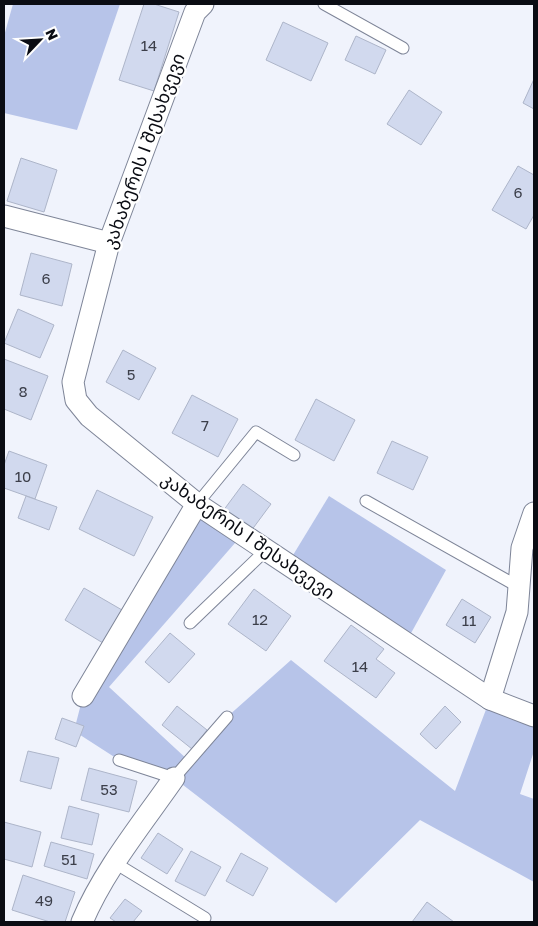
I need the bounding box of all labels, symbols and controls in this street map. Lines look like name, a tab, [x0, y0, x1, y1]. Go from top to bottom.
north arrow	[15, 15, 65, 65]
text: N	[42, 26, 62, 43]
house number: 14	[141, 36, 157, 54]
street label: კახაბერის I შესახვევი	[97, 50, 190, 252]
house number: 6	[513, 183, 523, 201]
house number: 6	[41, 269, 51, 287]
house number: 5	[127, 365, 135, 383]
house number: 8	[18, 382, 28, 400]
house number: 7	[201, 416, 209, 434]
house number: 10	[15, 467, 31, 485]
street label: კახაბერის I შესახვევი	[157, 467, 339, 604]
house number: 12	[252, 610, 268, 628]
house number: 11	[462, 611, 476, 629]
house number: 14	[352, 657, 368, 675]
house number: 53	[100, 780, 118, 798]
house number: 51	[61, 850, 77, 868]
house number: 49	[35, 891, 53, 909]

